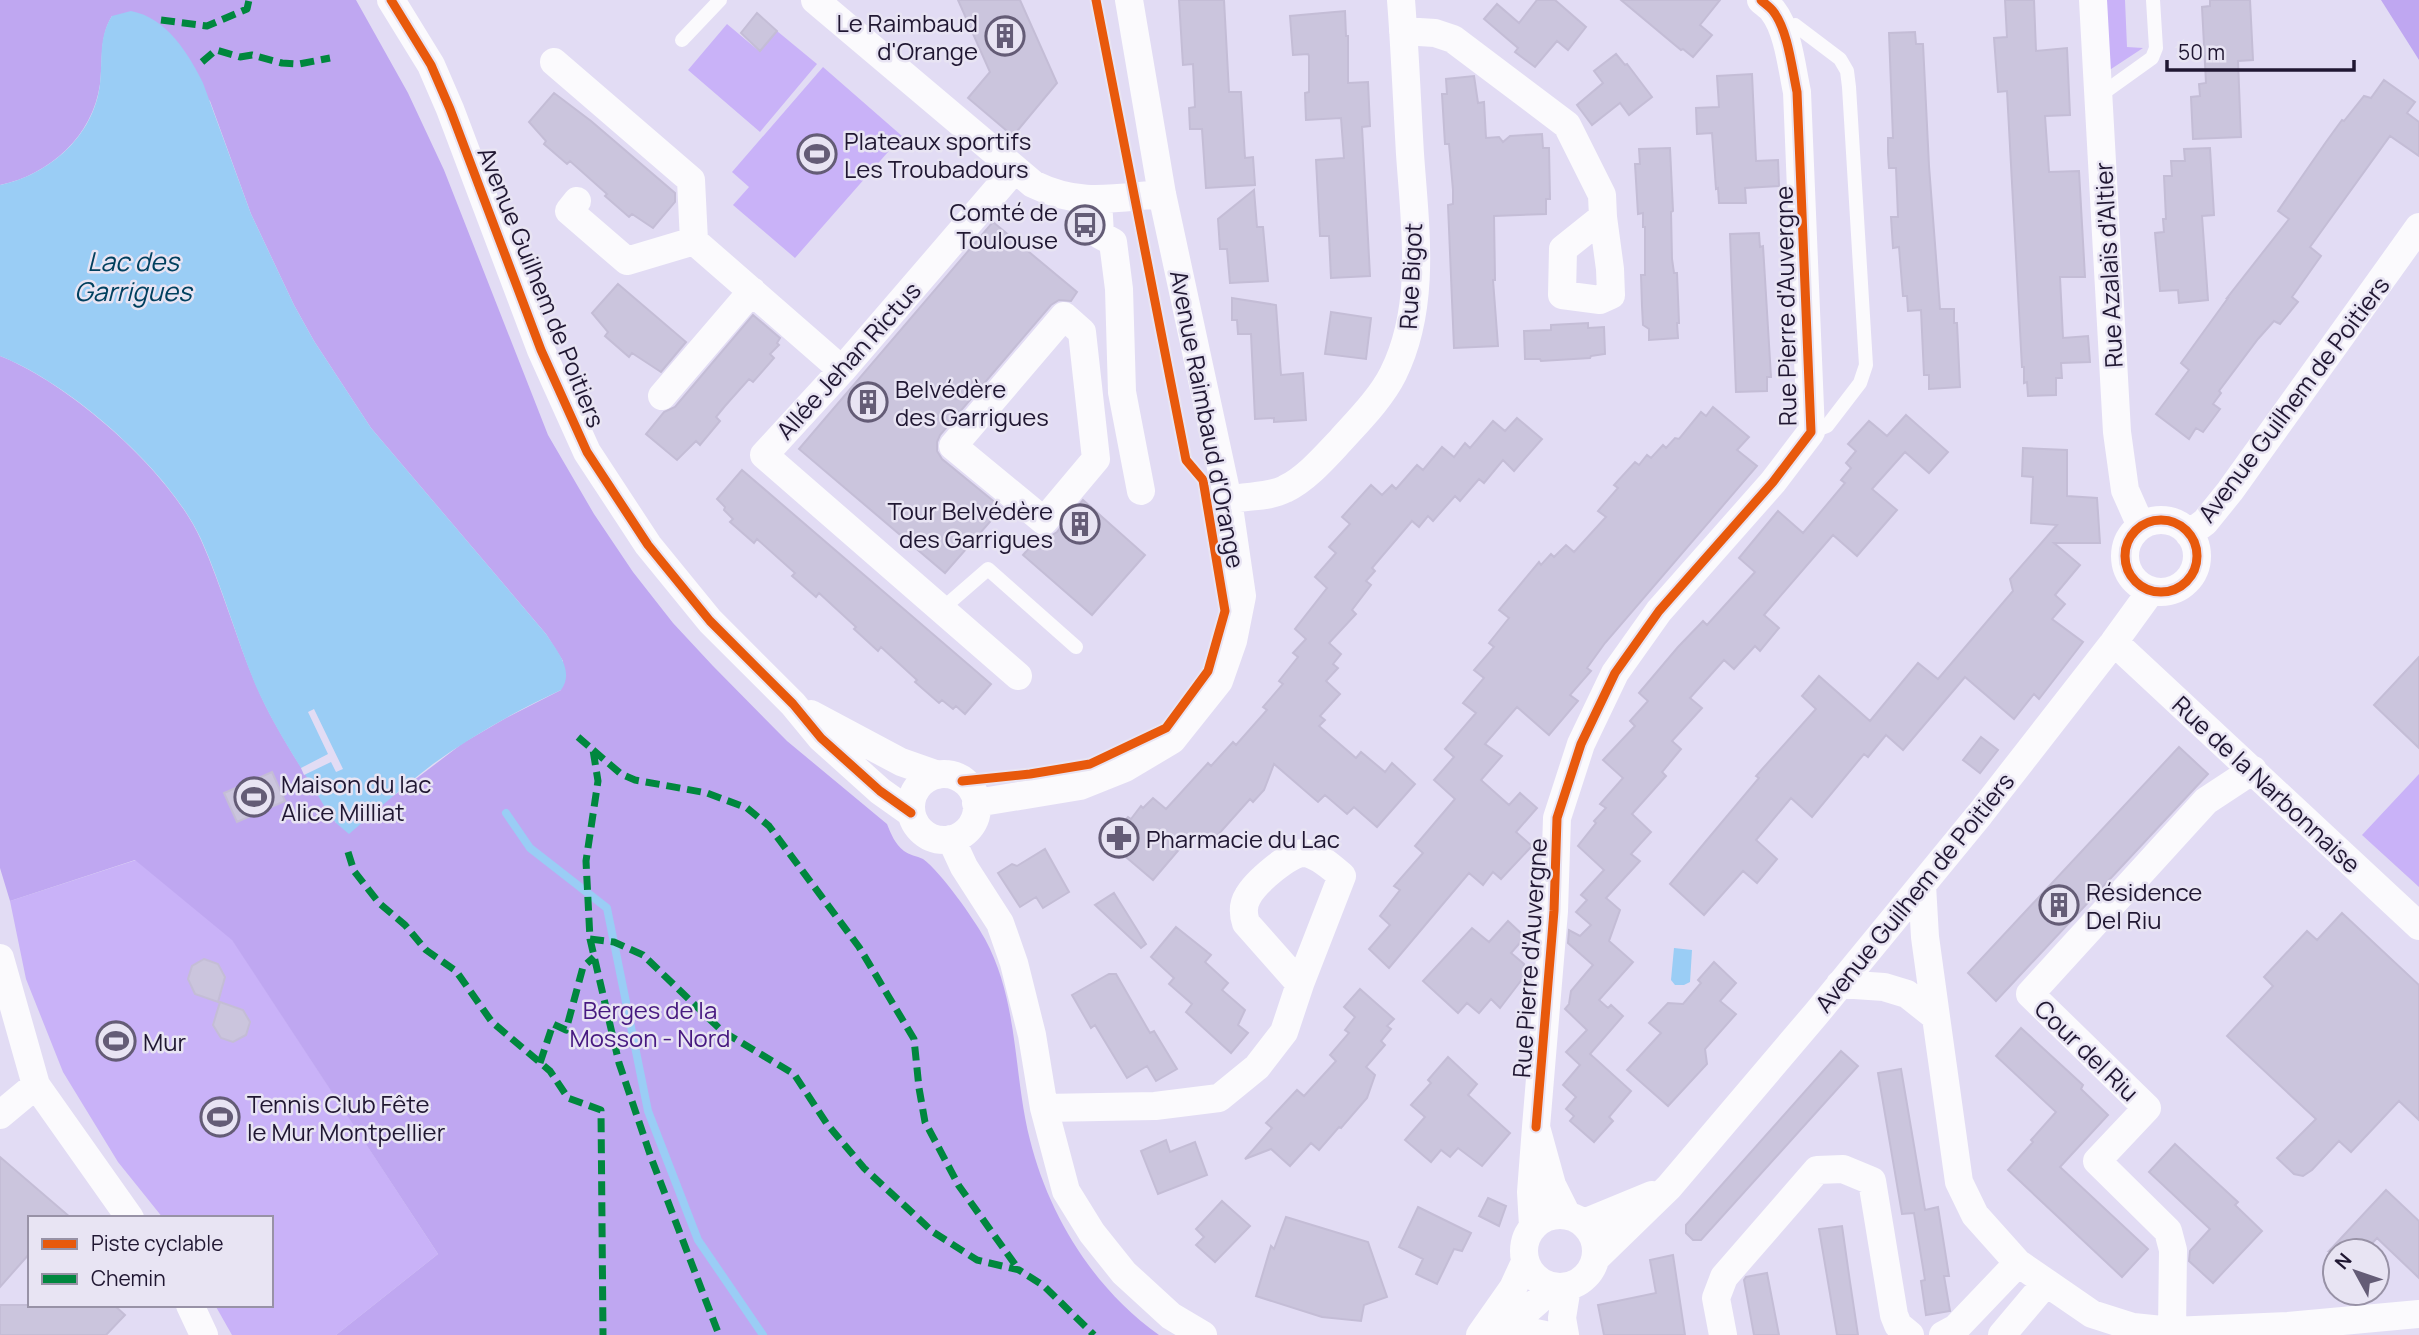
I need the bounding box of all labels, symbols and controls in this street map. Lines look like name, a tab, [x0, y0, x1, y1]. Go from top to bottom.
place label: Le Raimbaud d'Orange	[836, 6, 978, 67]
building icon: Le Raimbaud d'Orange	[984, 15, 1026, 57]
scale bar	[2167, 28, 2354, 72]
text: 50 m	[2178, 38, 2225, 66]
place label: Plateaux sportifs Les Troubadours	[844, 124, 1031, 185]
sports icon: Plateaux sportifs Les Troubadours	[796, 133, 838, 175]
street label: Avenue Guilhem de Poitiers	[471, 142, 613, 432]
street label: Rue Azalaïs d'Altier	[2086, 161, 2130, 369]
street label: Rue Pierre d'Auvergne	[1766, 185, 1804, 427]
place label: Comté de Toulouse	[950, 195, 1058, 256]
bus stop icon: Comté de Toulouse	[1064, 204, 1106, 246]
street label: Rue Bigot	[1391, 222, 1429, 330]
water label: Lac des Garrigues	[74, 243, 194, 309]
street label: Avenue Raimbaud d'Orange	[1163, 267, 1253, 571]
street label: Avenue Guilhem de Poitiers	[2190, 269, 2396, 529]
street label: Allée Jehan Rictus	[768, 274, 928, 446]
place label: Belvédère des Garrigues	[895, 372, 1049, 433]
building icon: Belvédère des Garrigues	[847, 381, 889, 423]
place label: Tour Belvédère des Garrigues	[887, 494, 1053, 555]
building icon: Tour Belvédère des Garrigues	[1059, 503, 1101, 545]
street label: Rue de la Narbonnaise	[2166, 688, 2368, 880]
street label: Avenue Guilhem de Poitiers	[1807, 765, 2021, 1019]
place label: Maison du lac Alice Milliat	[281, 767, 431, 828]
sports icon: Maison du lac Alice Milliat	[233, 776, 275, 818]
pharmacy icon: Pharmacie du Lac	[1098, 817, 1140, 859]
place label: Pharmacie du Lac	[1146, 822, 1340, 855]
street label: Rue Pierre d'Auvergne	[1504, 837, 1554, 1079]
place label: Résidence Del Riu	[2086, 875, 2202, 936]
building icon: Résidence Del Riu	[2038, 884, 2080, 926]
street label: Cour del Riu	[2028, 992, 2146, 1108]
park label: Berges de la Mosson - Nord	[570, 993, 730, 1054]
sports icon: Mur	[95, 1020, 137, 1062]
place label: Mur	[143, 1025, 186, 1058]
place label: Tennis Club Fête le Mur Montpellier	[247, 1087, 446, 1148]
sports icon: Tennis Club Fête le Mur Montpellier	[199, 1096, 241, 1138]
legend	[28, 1216, 273, 1307]
text: Piste cyclable	[91, 1229, 223, 1257]
north arrow	[2321, 1237, 2391, 1307]
text: N	[2329, 1247, 2357, 1275]
text: Chemin	[91, 1264, 166, 1292]

